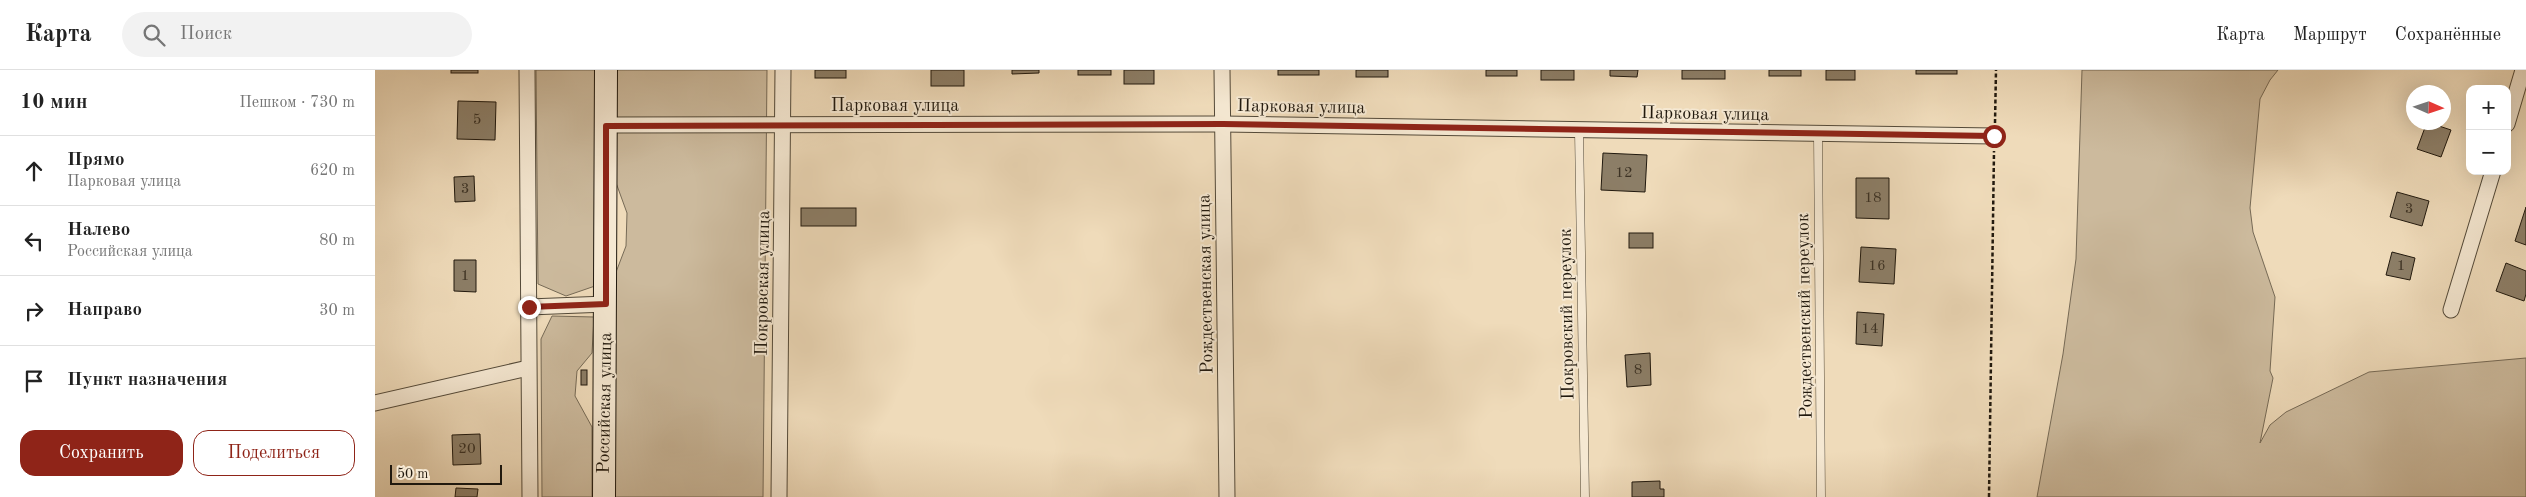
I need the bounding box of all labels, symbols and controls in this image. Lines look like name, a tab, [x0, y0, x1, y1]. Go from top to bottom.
search box	[122, 12, 472, 57]
icon: search	[140, 21, 168, 49]
text: Карта	[25, 23, 92, 47]
text: Поиск	[180, 25, 232, 44]
text: Карта	[2216, 26, 2265, 44]
text: Маршрут	[2293, 26, 2367, 44]
text: Сохранённые	[2395, 26, 2501, 44]
north arrow	[2406, 85, 2451, 130]
map controls	[2466, 85, 2511, 175]
button: +	[2466, 85, 2511, 130]
text: 10 мин	[20, 92, 88, 113]
text: Пешком · 730 m	[239, 95, 355, 111]
street label: Парковая улица	[831, 97, 959, 115]
street label: Парковая улица	[1237, 97, 1365, 117]
street label: Парковая улица	[1641, 104, 1769, 124]
house number: 5	[473, 113, 481, 128]
route start	[1983, 125, 2006, 148]
button: −	[2466, 130, 2511, 175]
text: Прямо	[67, 151, 125, 170]
icon: ahead	[20, 157, 48, 185]
text: 620 m	[310, 163, 355, 179]
house number: 12	[1615, 166, 1633, 181]
text: Парковая улица	[67, 174, 181, 190]
house number: 3	[461, 182, 469, 197]
house number: 18	[1864, 191, 1882, 206]
street label: Рождественская улица	[1195, 194, 1217, 374]
house number: 3	[2405, 202, 2413, 217]
street label: Покровская улица	[753, 210, 773, 356]
street label: Рождественский переулок	[1794, 213, 1816, 419]
text: Налево	[67, 221, 130, 240]
icon: left	[20, 227, 48, 255]
street label: Покровский переулок	[1557, 228, 1577, 400]
text: 80 m	[319, 233, 355, 249]
text: Российская улица	[67, 244, 193, 260]
house number: 16	[1868, 259, 1886, 274]
house number: 1	[2397, 259, 2405, 274]
house number: 1	[461, 269, 469, 284]
route end	[518, 296, 541, 319]
icon: right	[20, 297, 48, 325]
text: Направо	[67, 301, 142, 320]
text: 30 m	[319, 303, 355, 319]
house number: 14	[1861, 322, 1879, 337]
street label: Российская улица	[595, 332, 615, 474]
house number: 8	[1634, 363, 1642, 378]
icon: arrive	[20, 367, 48, 395]
text: Пункт назначения	[67, 371, 227, 390]
button: Сохранить	[20, 430, 183, 476]
button: Поделиться	[193, 430, 355, 476]
house number: 20	[458, 442, 476, 457]
scale bar	[390, 462, 503, 485]
text: 50 m	[397, 467, 428, 481]

